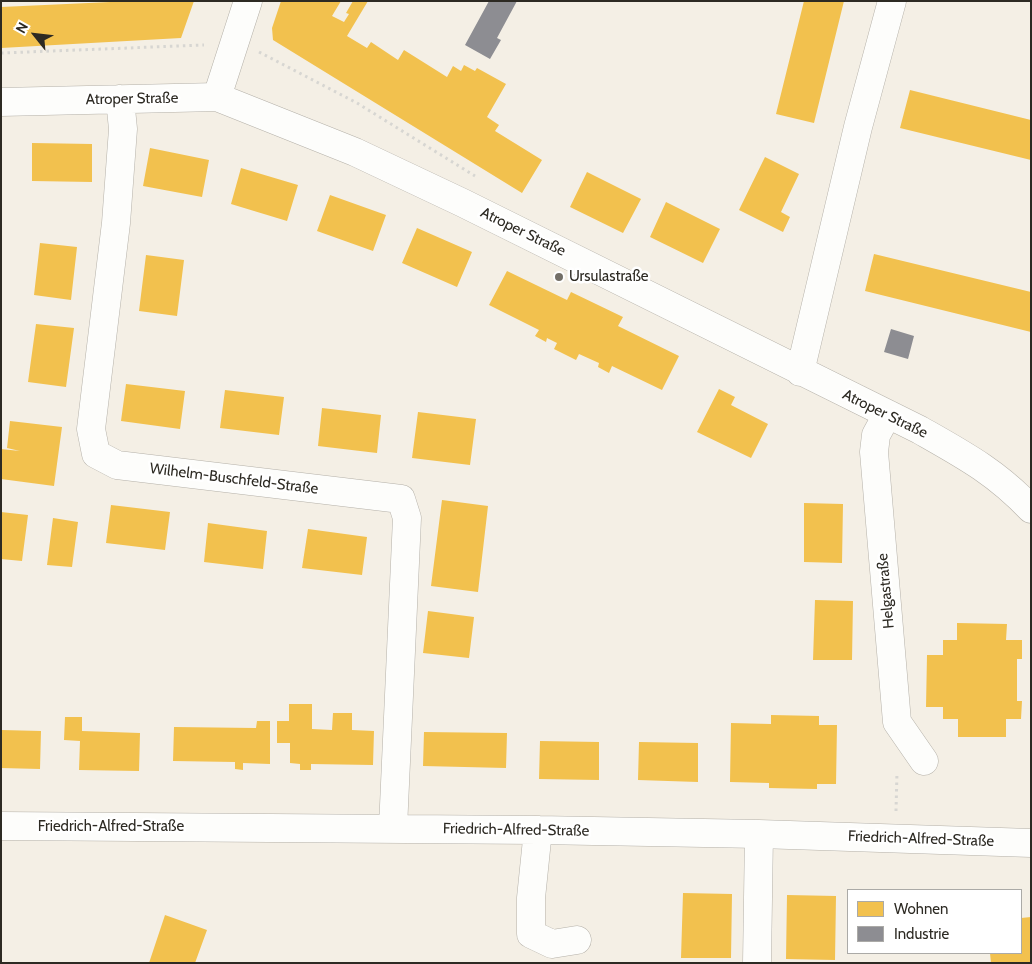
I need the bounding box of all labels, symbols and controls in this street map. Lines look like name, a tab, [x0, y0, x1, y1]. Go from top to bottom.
north arrow	[10, 10, 60, 60]
text: N	[12, 19, 32, 36]
street label: Atroper Straße	[86, 89, 178, 109]
street label: Atroper Straße	[477, 204, 569, 260]
place label: Ursulastraße	[569, 268, 649, 286]
marker: Ursulastraße	[553, 271, 565, 283]
street label: Atroper Straße	[839, 386, 931, 442]
street label: Wilhelm-Buschfeld-Straße	[149, 460, 319, 498]
street label: Helgastraße	[874, 553, 898, 629]
street label: Friedrich-Alfred-Straße	[38, 818, 184, 836]
street label: Friedrich-Alfred-Straße	[443, 820, 589, 840]
street label: Friedrich-Alfred-Straße	[848, 827, 994, 851]
legend	[847, 889, 1022, 954]
text: Wohnen	[894, 900, 948, 918]
text: Industrie	[894, 925, 949, 943]

